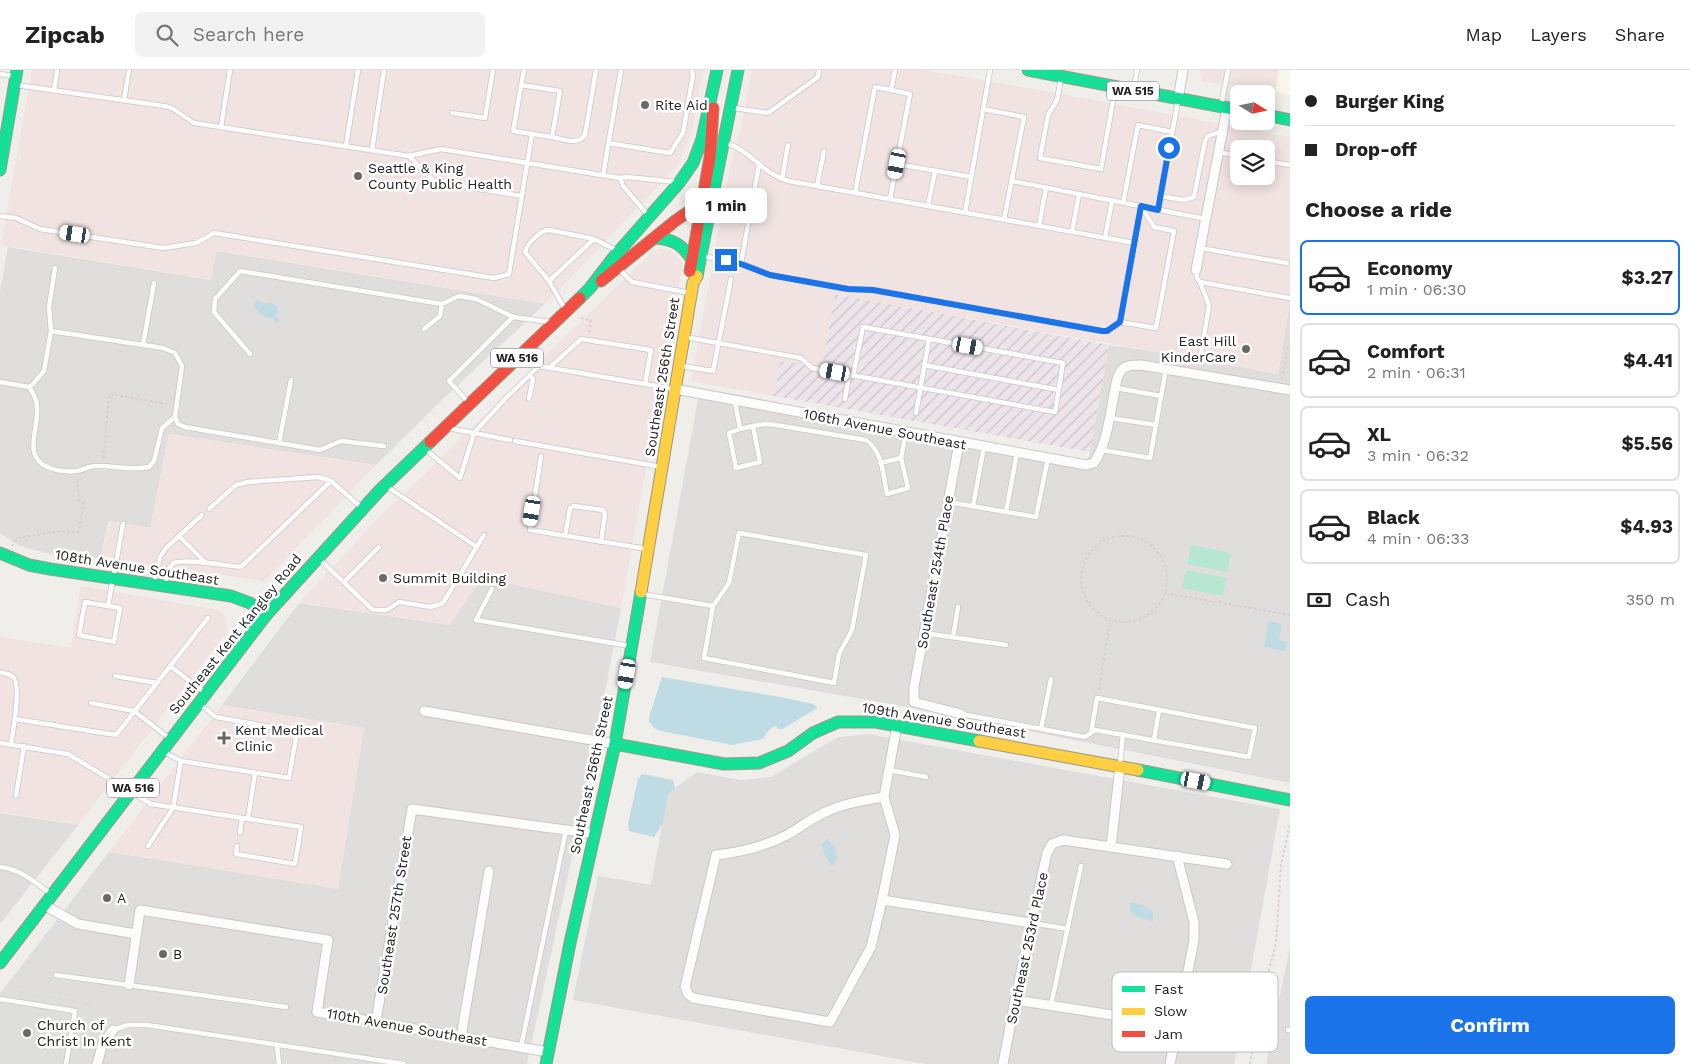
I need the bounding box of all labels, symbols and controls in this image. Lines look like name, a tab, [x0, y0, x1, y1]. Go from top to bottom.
search box	[135, 12, 485, 57]
text: Zipcab	[25, 21, 105, 49]
icon: search	[153, 21, 181, 49]
text: Search here	[193, 23, 304, 46]
text: Map	[1465, 24, 1502, 45]
text: Layers	[1530, 24, 1587, 45]
text: Share	[1615, 24, 1665, 45]
road number: WA 515	[1107, 82, 1159, 100]
north arrow	[1230, 85, 1275, 130]
map controls	[1230, 85, 1275, 185]
text: Burger King	[1335, 90, 1444, 113]
place label: Rite Aid	[655, 97, 708, 113]
marker: Rite Aid	[639, 99, 651, 111]
route start	[1158, 137, 1180, 159]
text: Drop-off	[1335, 138, 1417, 161]
button: layers	[1230, 140, 1275, 185]
car	[886, 148, 907, 180]
place label: Seattle & King County Public Health	[368, 160, 512, 192]
marker: Seattle & King County Public Health	[352, 170, 364, 182]
callout: 1 min	[685, 188, 767, 222]
text: 1 min	[705, 196, 747, 215]
text: Choose a ride	[1305, 197, 1452, 222]
car	[59, 224, 90, 244]
route end	[715, 249, 737, 271]
icon: car	[1307, 255, 1352, 300]
text: Economy	[1367, 257, 1452, 280]
text: $3.27	[1622, 266, 1673, 289]
text: 1 min · 06:30	[1367, 280, 1466, 299]
street label: Southeast 256th Street	[642, 296, 683, 458]
place label: East Hill KinderCare	[1161, 333, 1237, 365]
car	[951, 336, 984, 356]
icon: car	[1307, 338, 1352, 383]
text: Comfort	[1367, 340, 1445, 363]
marker: East Hill KinderCare	[1240, 343, 1252, 355]
road number: WA 516	[491, 348, 543, 368]
text: $4.41	[1623, 349, 1673, 372]
car	[818, 362, 851, 382]
text: 2 min · 06:31	[1367, 363, 1466, 382]
street label: 106th Avenue Southeast	[802, 405, 968, 453]
icon: car	[1307, 421, 1352, 466]
text: XL	[1367, 423, 1391, 446]
text: $5.56	[1621, 432, 1673, 455]
text: 3 min · 06:32	[1367, 446, 1469, 465]
street label: Southeast 254th Place	[914, 494, 956, 650]
car	[522, 495, 541, 527]
icon: car	[1307, 504, 1352, 549]
text: Black	[1367, 506, 1420, 529]
text: $4.93	[1620, 515, 1673, 538]
text: 4 min · 06:33	[1367, 529, 1469, 548]
street label: 108th Avenue Southeast	[54, 546, 220, 588]
street label: Southeast Kent Kangley Road	[165, 551, 305, 717]
place label: Summit Building	[393, 570, 507, 586]
marker: Summit Building	[377, 572, 389, 584]
icon: cash	[1305, 586, 1333, 614]
text: Cash	[1345, 588, 1391, 611]
text: 350 m	[1626, 590, 1675, 609]
car	[617, 658, 636, 690]
street label: Southeast 256th Street	[566, 695, 616, 855]
street label: 109th Avenue Southeast	[861, 699, 1027, 741]
place label: Kent Medical Clinic	[235, 722, 324, 754]
marker: Kent Medical Clinic	[217, 731, 231, 745]
car	[1179, 771, 1212, 791]
road number: WA 516	[107, 778, 159, 798]
street label: Southeast 257th Street	[374, 835, 414, 995]
street label: Southeast 253rd Place	[1003, 871, 1051, 1025]
place label: A	[117, 890, 126, 906]
marker: A	[101, 892, 113, 904]
place label: B	[173, 946, 182, 962]
marker: B	[157, 948, 169, 960]
legend	[1112, 972, 1278, 1052]
text: Fast	[1154, 981, 1183, 997]
button: Confirm	[1305, 996, 1675, 1054]
text: Slow	[1154, 1003, 1187, 1019]
street label: 110th Avenue Southeast	[326, 1005, 489, 1049]
place label: Church of Christ In Kent	[37, 1017, 131, 1049]
text: Jam	[1154, 1026, 1183, 1042]
marker: Church of Christ In Kent	[21, 1027, 33, 1039]

